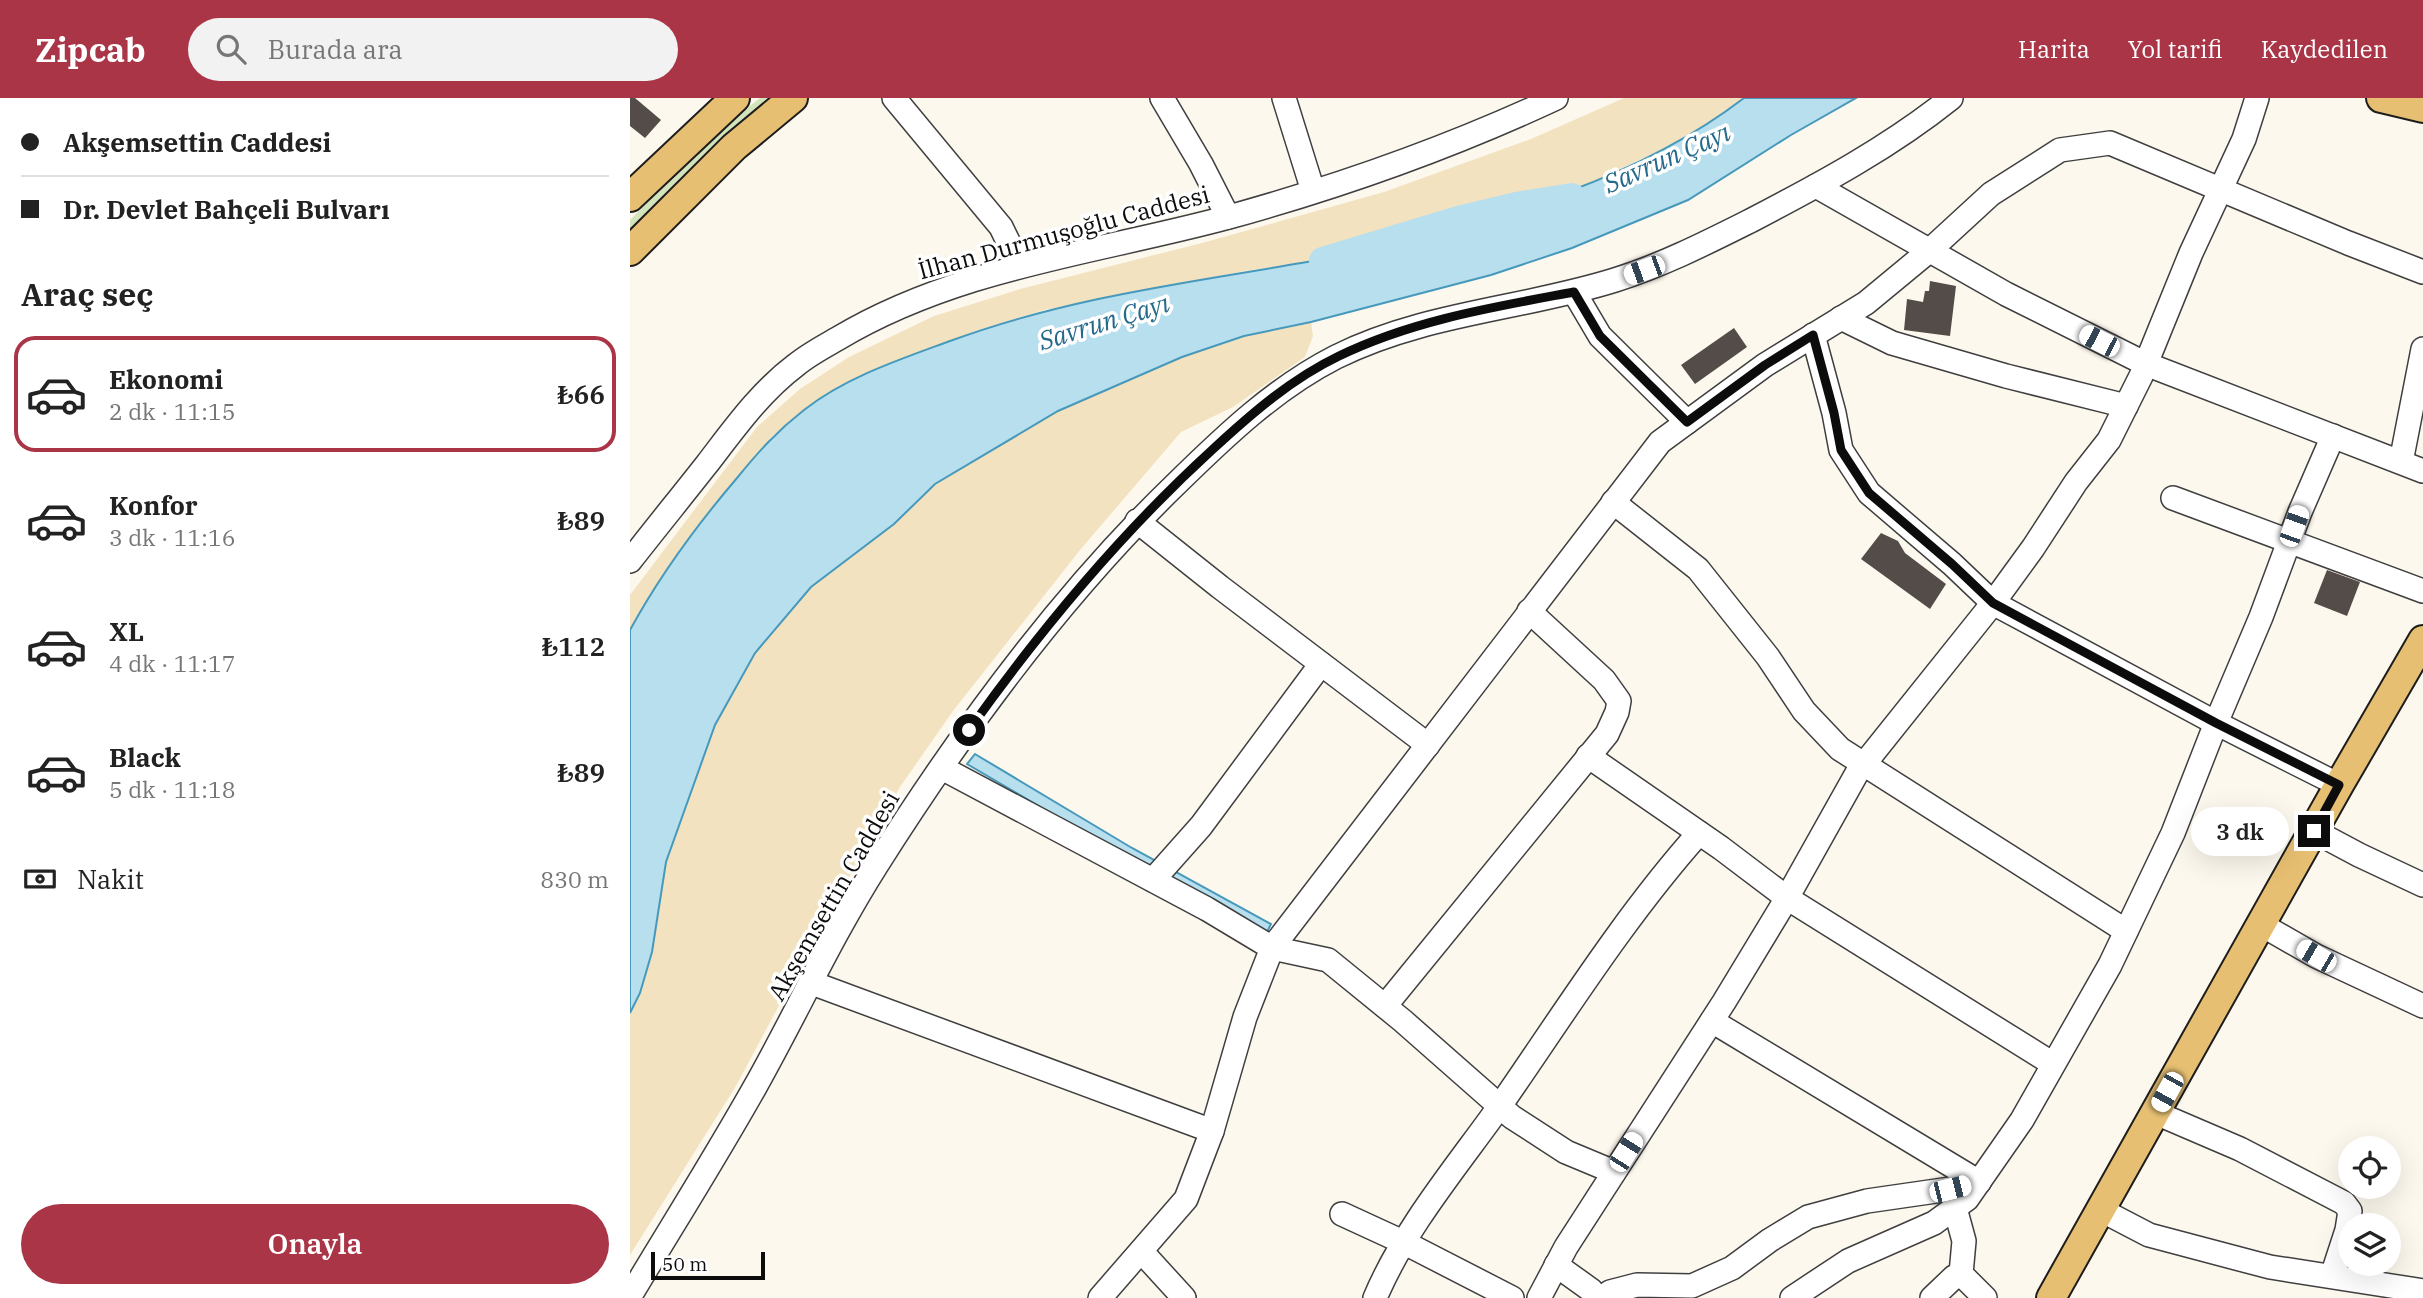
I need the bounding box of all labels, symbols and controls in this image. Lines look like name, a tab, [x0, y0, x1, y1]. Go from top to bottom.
search box	[188, 18, 678, 81]
text: Zipcab	[35, 28, 146, 71]
icon: search	[212, 30, 250, 68]
text: Burada ara	[268, 32, 403, 66]
text: Harita	[2018, 33, 2090, 65]
text: Yol tarifi	[2128, 33, 2223, 65]
text: Kaydedilen	[2261, 33, 2388, 65]
water label: Savrun Çayı	[1597, 114, 1735, 201]
text: Akşemsettin Caddesi	[63, 125, 331, 159]
street label: İlhan Durmuşoğlu Caddesi	[915, 178, 1213, 286]
text: Dr. Devlet Bahçeli Bulvarı	[63, 192, 390, 226]
car	[1621, 253, 1668, 287]
text: Araç seç	[21, 273, 153, 315]
water label: Savrun Çayı	[1033, 285, 1174, 357]
car	[2076, 322, 2123, 360]
text: Ekonomi	[109, 362, 223, 396]
icon: car	[25, 363, 88, 426]
text: ₺66	[557, 377, 605, 411]
text: 2 dk · 11:15	[109, 396, 236, 426]
text: Konfor	[109, 488, 198, 522]
icon: car	[25, 489, 88, 552]
text: ₺89	[557, 503, 605, 537]
car	[2277, 503, 2312, 549]
text: 3 dk · 11:16	[109, 522, 236, 552]
text: XL	[109, 614, 144, 648]
icon: car	[25, 615, 88, 678]
text: ₺112	[541, 629, 605, 663]
text: 4 dk · 11:17	[109, 648, 236, 678]
route start	[953, 714, 985, 746]
text: Black	[109, 740, 181, 774]
icon: car	[25, 741, 88, 804]
text: ₺89	[557, 755, 605, 789]
text: 5 dk · 11:18	[109, 774, 236, 804]
street label: Akşemsettin Caddesi	[760, 785, 906, 1006]
callout: 3 dk	[2192, 806, 2290, 856]
route end	[2298, 815, 2330, 847]
text: 3 dk	[2216, 816, 2264, 846]
icon: cash	[21, 860, 59, 898]
text: Nakit	[77, 862, 144, 896]
text: 830 m	[540, 864, 609, 894]
car	[2293, 936, 2340, 976]
car	[2148, 1069, 2187, 1115]
car	[1606, 1129, 1647, 1175]
map controls	[2338, 1136, 2401, 1276]
button: locate	[2338, 1136, 2401, 1199]
car	[1928, 1174, 1973, 1204]
button: Onayla	[21, 1204, 609, 1284]
button: layers	[2338, 1213, 2401, 1276]
scale bar	[651, 1249, 765, 1281]
text: 50 m	[662, 1252, 707, 1276]

